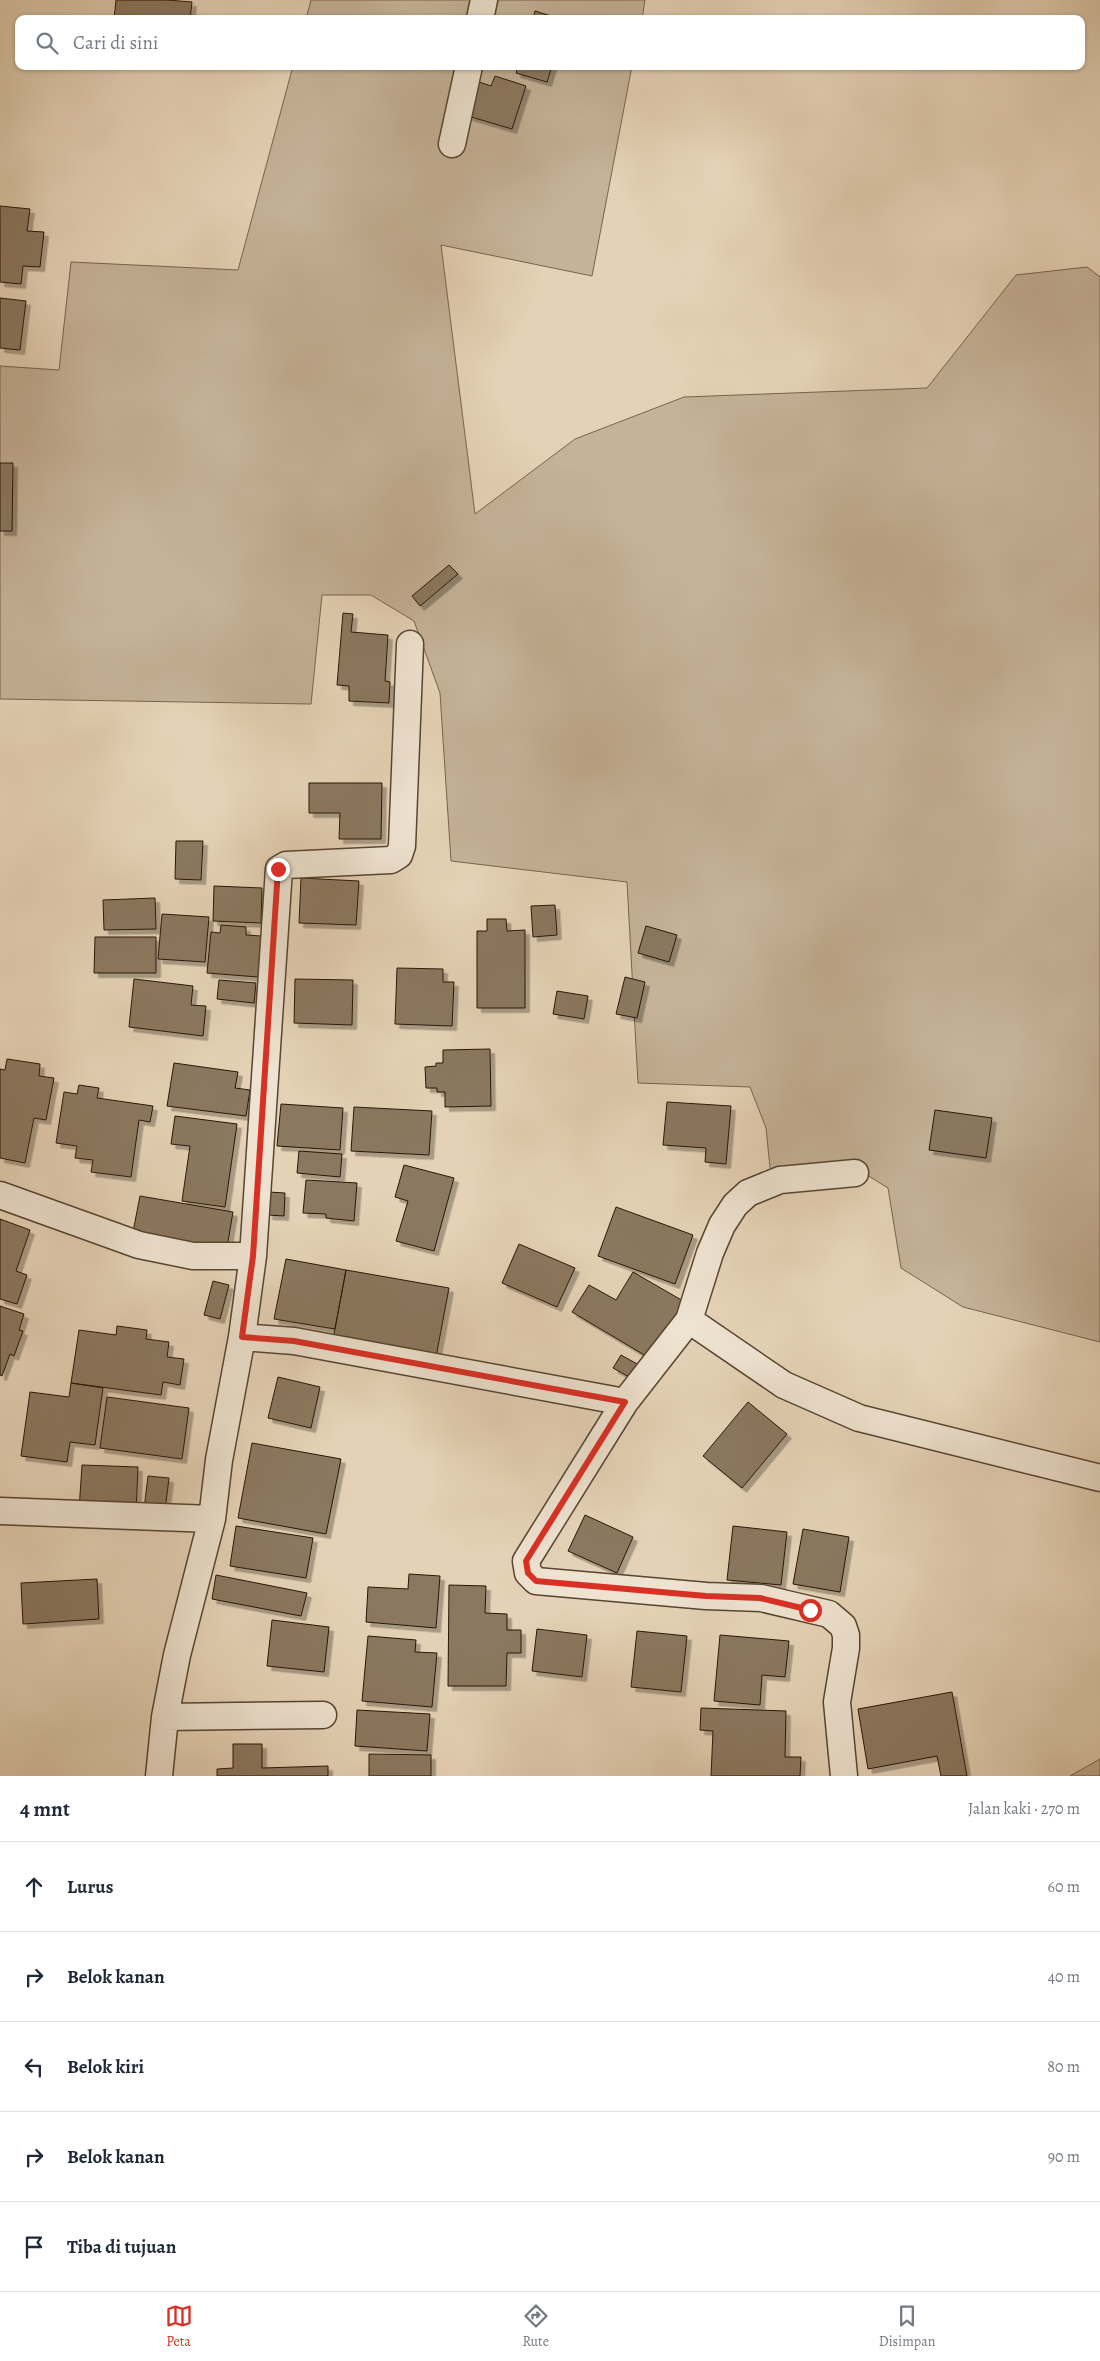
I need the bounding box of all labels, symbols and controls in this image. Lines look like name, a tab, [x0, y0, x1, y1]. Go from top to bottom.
search box	[15, 15, 1085, 70]
icon: search	[33, 29, 61, 57]
text: Cari di sini	[73, 30, 158, 56]
route end	[267, 858, 290, 881]
route start	[799, 1599, 822, 1622]
text: 4 mnt	[20, 1795, 70, 1823]
text: Jalan kaki · 270 m	[968, 1798, 1080, 1820]
icon: ahead	[20, 1873, 48, 1901]
text: Lurus	[67, 1874, 113, 1900]
text: 60 m	[1048, 1876, 1080, 1898]
icon: right	[20, 1963, 48, 1991]
text: Belok kanan	[67, 1964, 165, 1990]
text: 40 m	[1048, 1966, 1080, 1988]
icon: left	[20, 2053, 48, 2081]
text: Belok kiri	[67, 2054, 144, 2080]
text: 80 m	[1047, 2056, 1080, 2078]
icon: right	[20, 2143, 48, 2171]
text: Belok kanan	[67, 2144, 165, 2170]
text: 90 m	[1048, 2146, 1080, 2168]
icon: arrive	[20, 2233, 48, 2261]
text: Tiba di tujuan	[67, 2234, 176, 2260]
tab: Peta	[165, 2302, 193, 2351]
tab: Rute	[522, 2302, 550, 2351]
tab: Disimpan	[879, 2302, 935, 2351]

